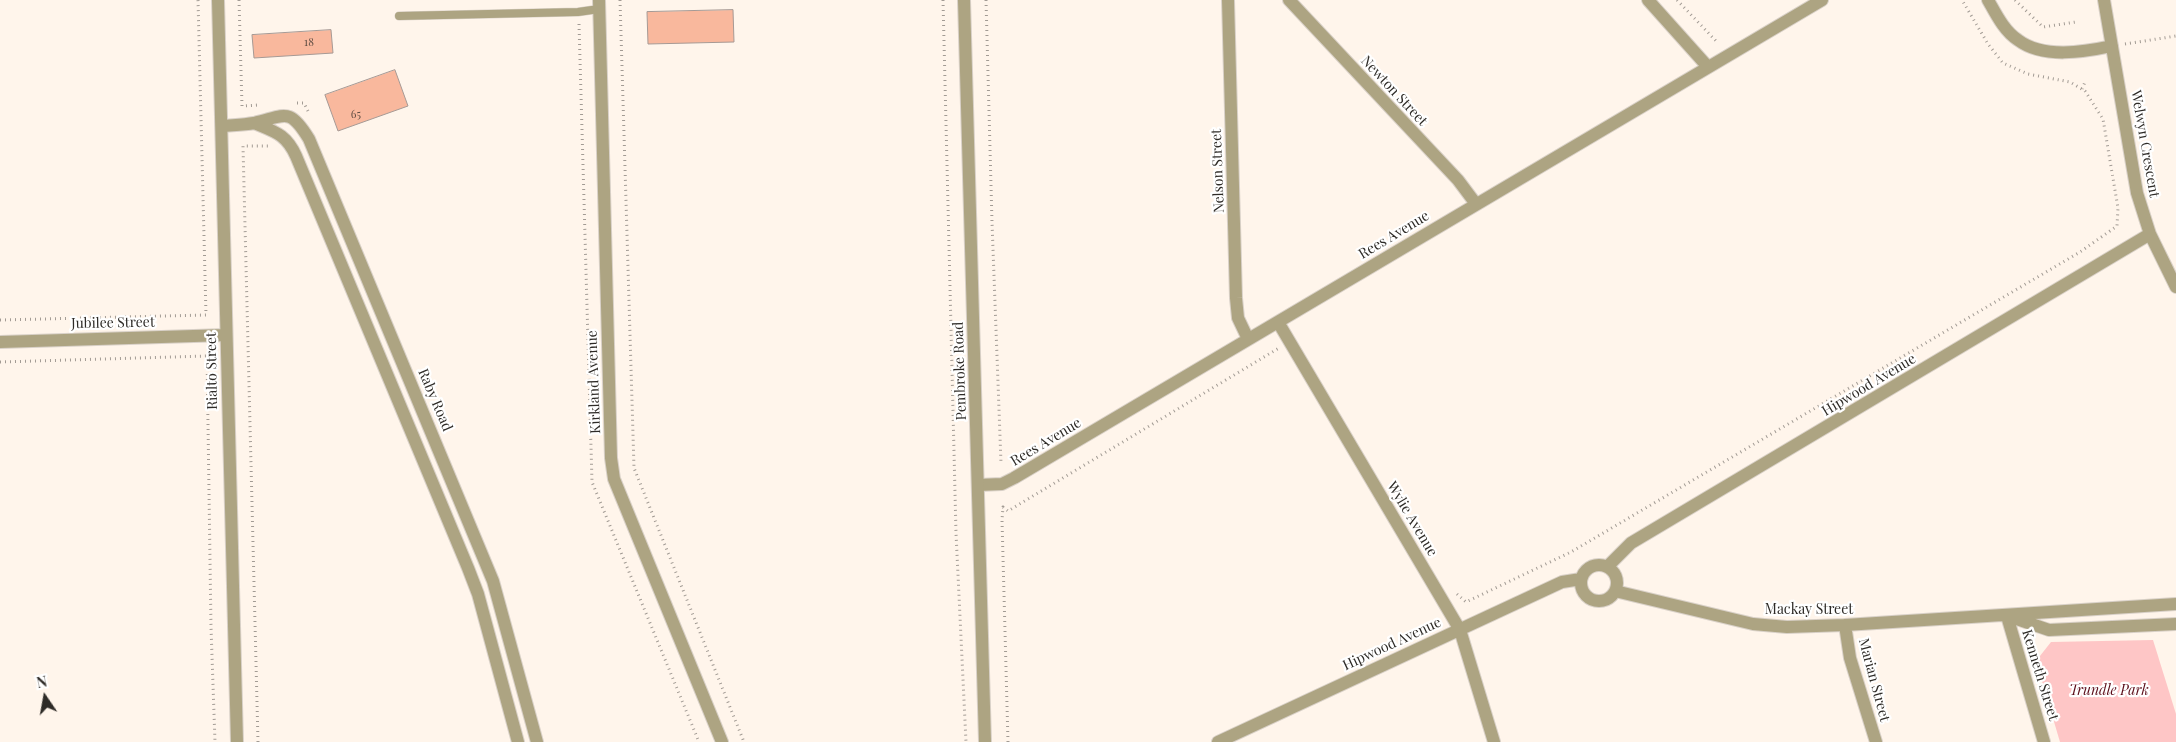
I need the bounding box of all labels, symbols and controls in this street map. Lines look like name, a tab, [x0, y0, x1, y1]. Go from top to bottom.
house number: 18	[304, 36, 314, 50]
street label: Newton Street	[1357, 53, 1431, 129]
street label: Welwyn Crescent	[2127, 89, 2163, 199]
house number: 65	[351, 108, 361, 122]
street label: Nelson Street	[1208, 129, 1228, 213]
street label: Rees Avenue	[1356, 207, 1432, 263]
street label: Jubilee Street	[71, 314, 155, 332]
street label: Pembroke Road	[950, 321, 970, 421]
street label: Kirkland Avenue	[584, 330, 604, 434]
street label: Rialto Street	[203, 332, 221, 410]
street label: Hipwood Avenue	[1819, 350, 1919, 420]
street label: Raby Road	[414, 366, 456, 434]
street label: Rees Avenue	[1008, 414, 1084, 470]
street label: Wylie Avenue	[1383, 479, 1441, 559]
street label: Mackay Street	[1765, 602, 1853, 618]
street label: Hipwood Avenue	[1340, 614, 1444, 674]
street label: Kenneth Street	[2018, 627, 2062, 723]
street label: Marian Street	[1855, 636, 1893, 724]
text: N	[35, 671, 49, 692]
north arrow	[20, 672, 70, 722]
park label: Trundle Park	[2069, 683, 2149, 699]

